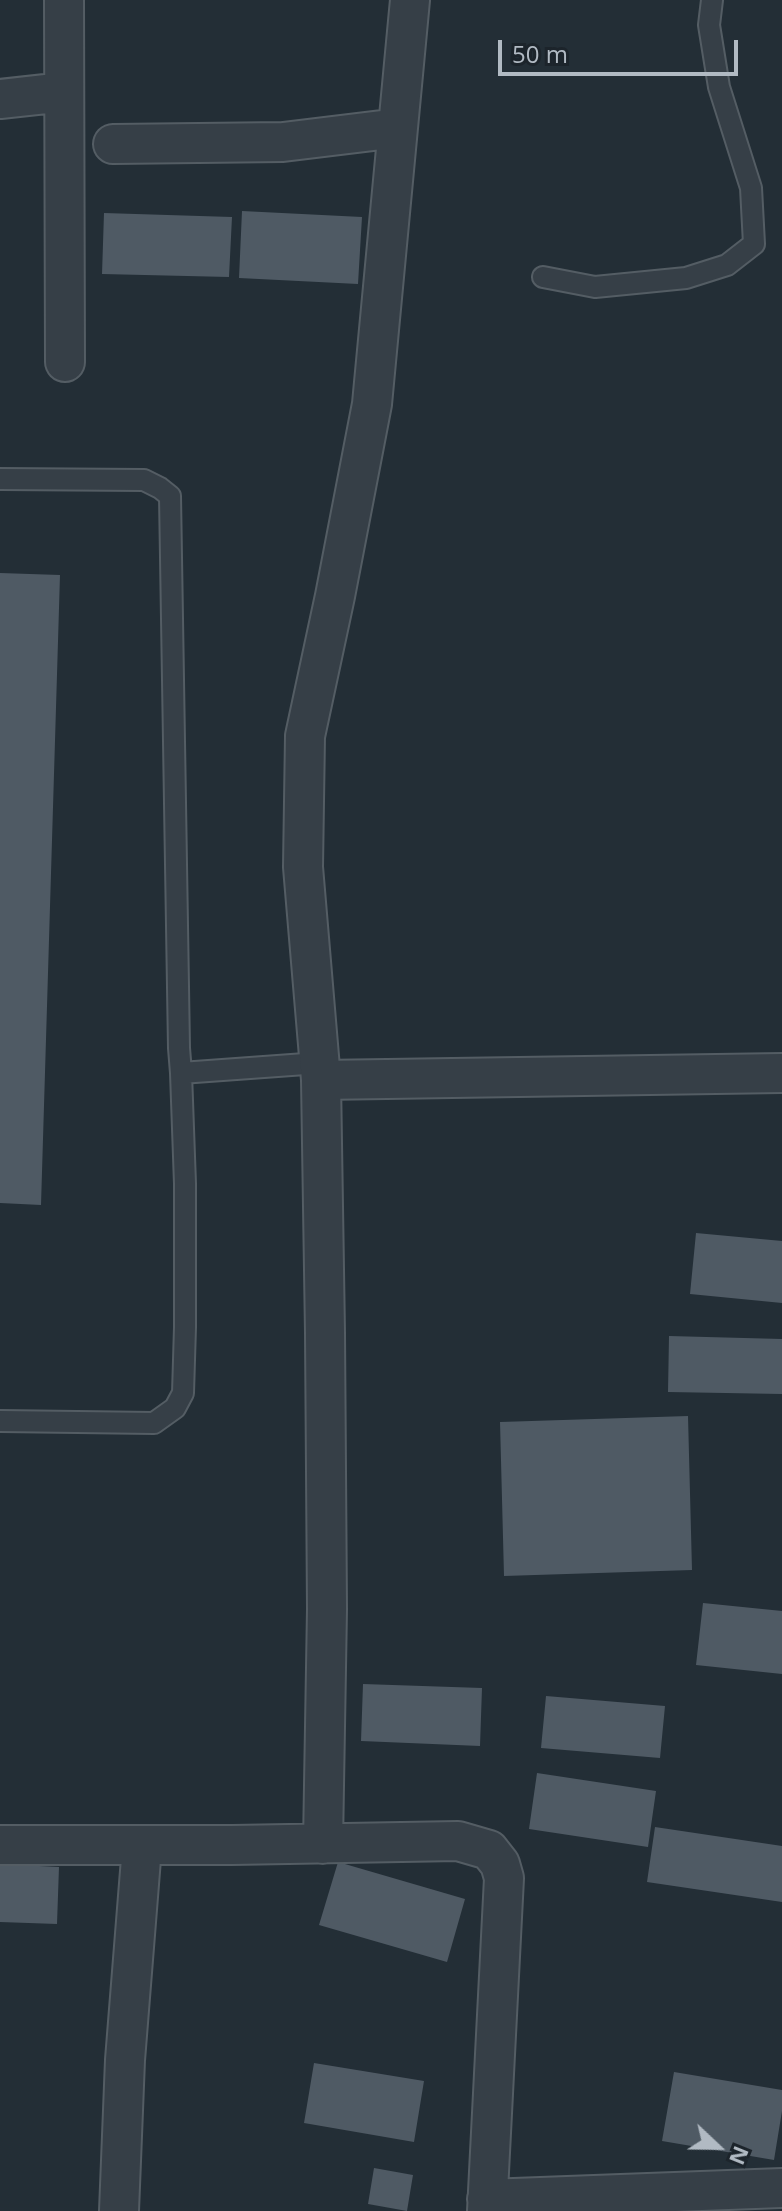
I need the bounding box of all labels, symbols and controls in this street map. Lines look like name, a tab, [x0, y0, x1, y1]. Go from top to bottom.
scale bar	[502, 24, 742, 74]
text: 50 m	[512, 37, 568, 70]
north arrow	[678, 2107, 758, 2187]
text: N	[723, 2142, 758, 2170]

